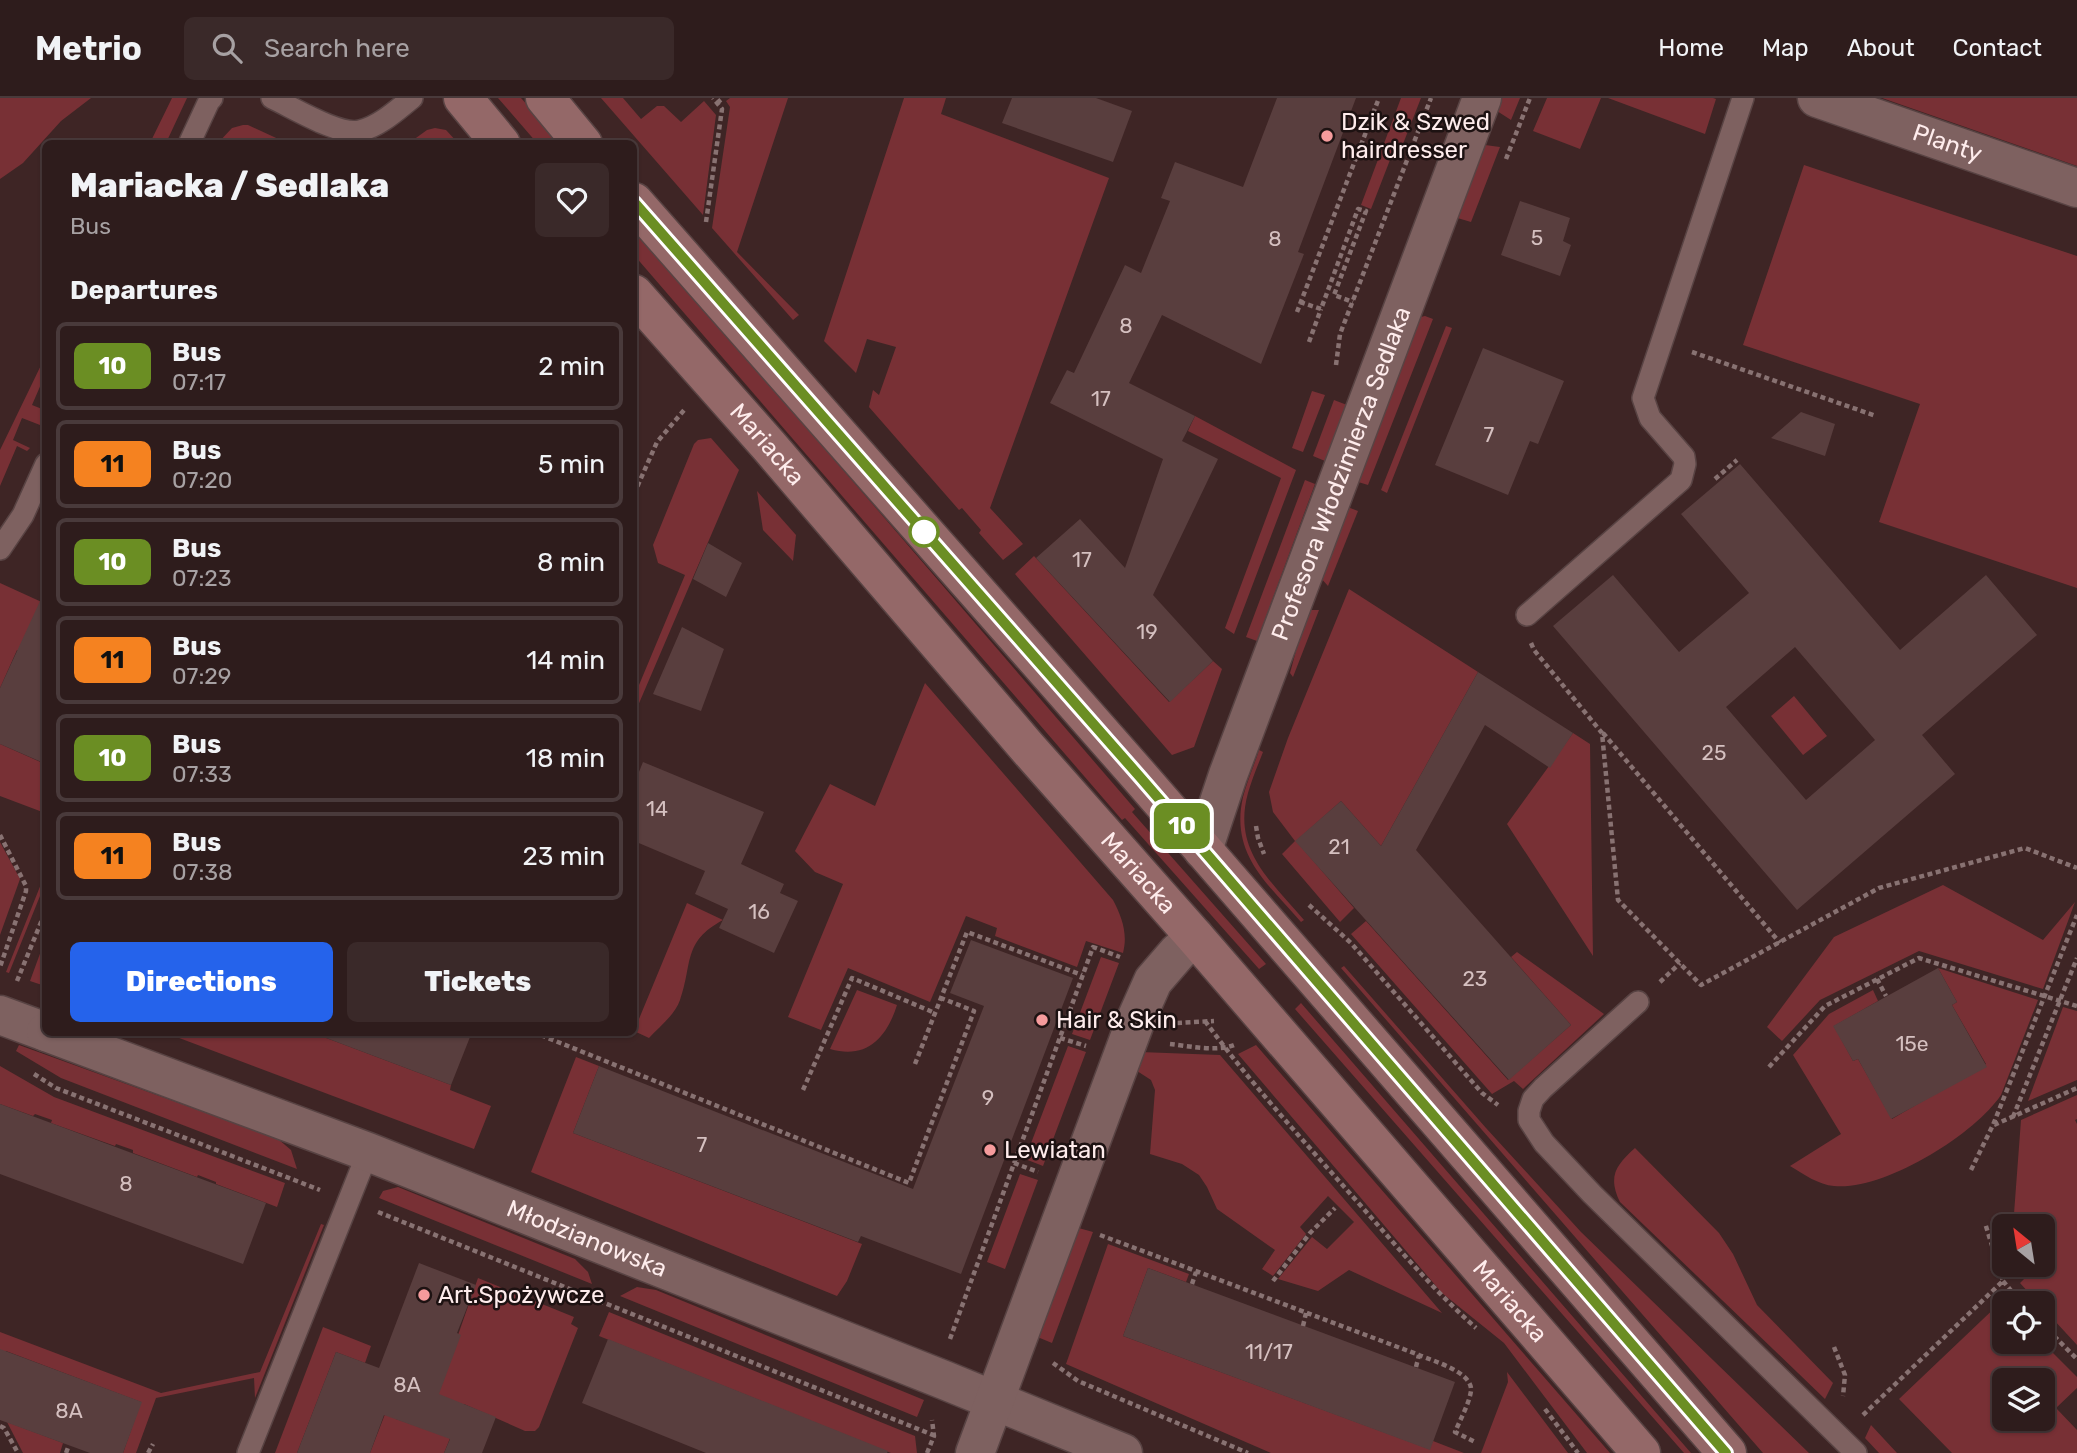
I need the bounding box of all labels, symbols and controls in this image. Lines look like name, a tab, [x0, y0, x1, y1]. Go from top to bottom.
search box	[184, 17, 674, 80]
text: Metrio	[35, 29, 142, 68]
icon: search	[208, 29, 246, 67]
text: Search here	[264, 33, 410, 64]
text: Home	[1658, 34, 1724, 62]
text: Map	[1762, 34, 1809, 62]
text: About	[1847, 34, 1915, 62]
text: Contact	[1953, 34, 2042, 62]
place label: Dzik & Szwed hairdresser	[1341, 108, 1490, 164]
street label: Planty	[1909, 118, 1986, 168]
marker: Dzik & Szwed hairdresser	[1319, 128, 1335, 144]
button: heart	[535, 163, 609, 237]
text: Mariacka / Sedlaka	[70, 166, 389, 205]
text: Bus	[70, 212, 111, 240]
house number: 5	[1531, 225, 1543, 250]
house number: 8	[1268, 226, 1282, 251]
text: Departures	[70, 275, 218, 306]
street label: Profesora Włodzimierza Sedlaka	[1266, 303, 1416, 644]
house number: 8	[1119, 313, 1133, 338]
text: Bus	[172, 337, 221, 368]
text: 2 min	[538, 351, 605, 382]
text: 10	[98, 352, 127, 380]
text: 07:17	[172, 368, 226, 396]
house number: 17	[1091, 386, 1111, 411]
street label: Mariacka	[724, 398, 810, 491]
house number: 7	[1484, 422, 1495, 447]
text: Bus	[172, 435, 221, 466]
text: 5 min	[538, 449, 605, 480]
text: 11	[101, 450, 124, 478]
text: 07:20	[172, 466, 232, 494]
unlabelled marker	[909, 517, 939, 547]
text: Bus	[172, 533, 221, 564]
text: 8 min	[537, 547, 605, 578]
house number: 17	[1072, 547, 1092, 572]
text: 10	[98, 548, 127, 576]
text: 07:23	[172, 564, 232, 592]
house number: 19	[1136, 619, 1158, 644]
text: Bus	[172, 631, 221, 662]
text: 14 min	[526, 645, 605, 676]
text: 11	[101, 646, 124, 674]
text: 07:29	[172, 662, 231, 690]
text: Bus	[172, 729, 221, 760]
house number: 25	[1702, 740, 1726, 765]
text: 18 min	[526, 743, 605, 774]
text: 10	[98, 744, 127, 772]
text: 07:33	[172, 760, 232, 788]
house number: 14	[646, 796, 668, 821]
line badge: 10	[1150, 803, 1214, 849]
text: 10	[1168, 812, 1196, 840]
text: Bus	[172, 827, 221, 858]
street label: Mariacka	[1095, 827, 1182, 919]
house number: 21	[1328, 834, 1350, 859]
text: 23 min	[523, 841, 605, 872]
text: 11	[101, 842, 124, 870]
text: 07:38	[172, 858, 233, 886]
house number: 16	[748, 899, 770, 924]
button: Directions	[70, 942, 333, 1022]
button: Tickets	[347, 942, 609, 1022]
house number: 23	[1463, 966, 1487, 991]
place label: Hair & Skin	[1056, 1006, 1177, 1034]
marker: Hair & Skin	[1034, 1012, 1050, 1028]
house number: 15e	[1895, 1031, 1929, 1056]
house number: 9	[982, 1085, 994, 1110]
house number: 7	[697, 1132, 708, 1157]
place label: Lewiatan	[1004, 1136, 1106, 1164]
marker: Lewiatan	[982, 1142, 998, 1158]
house number: 8	[119, 1171, 133, 1196]
street label: Młodzianowska	[503, 1194, 671, 1283]
north arrow	[1992, 1214, 2054, 1278]
map controls	[1992, 1214, 2055, 1431]
street label: Mariacka	[1467, 1255, 1553, 1348]
place label: Art.Spożywcze	[438, 1281, 604, 1309]
marker: Art.Spożywcze	[416, 1287, 432, 1303]
button: locate	[1992, 1291, 2055, 1354]
house number: 11/17	[1245, 1339, 1293, 1364]
button: layers	[1992, 1368, 2055, 1431]
house number: 8A	[393, 1372, 421, 1397]
house number: 8A	[55, 1398, 83, 1423]

